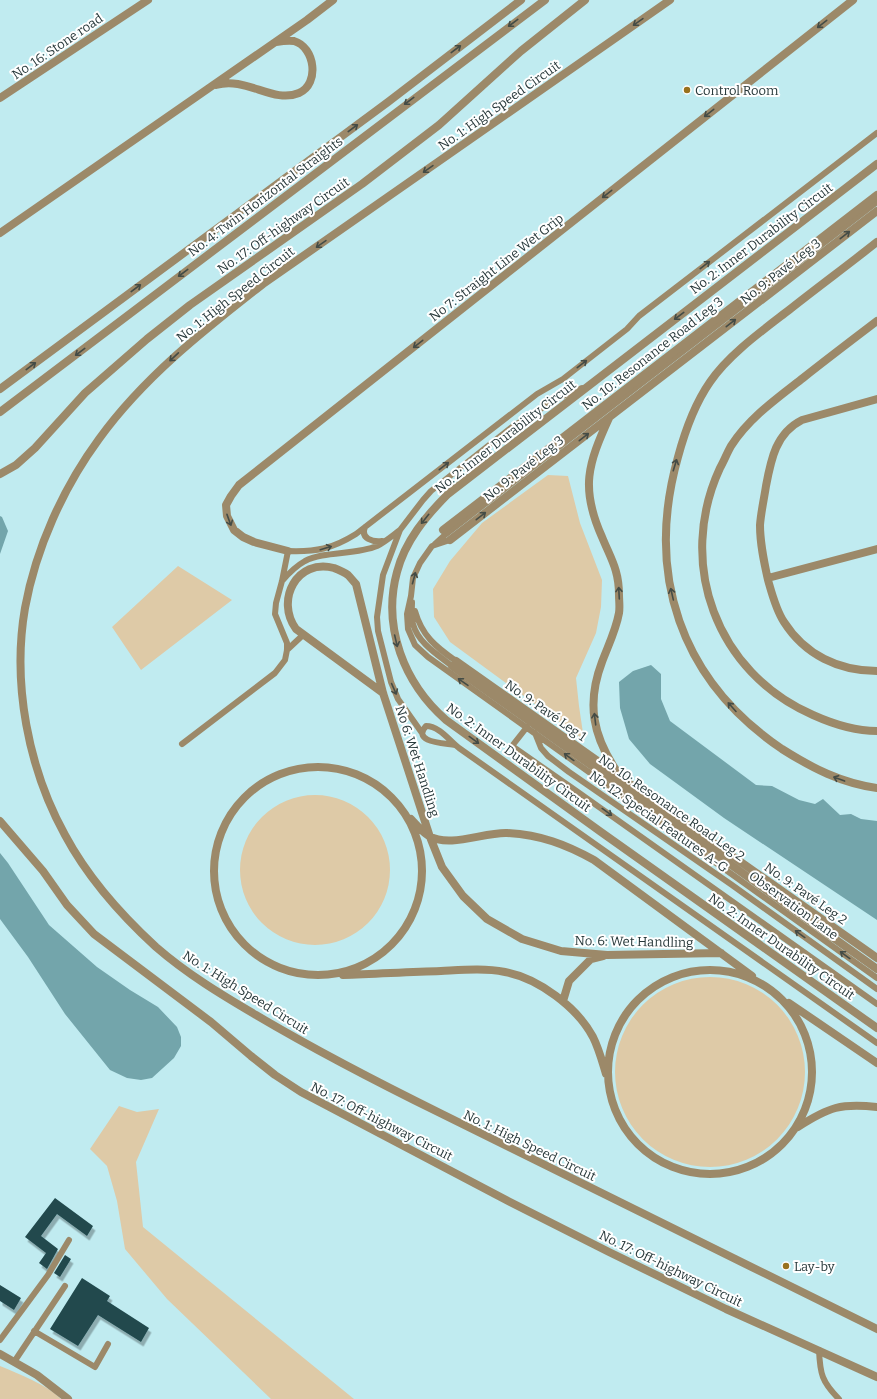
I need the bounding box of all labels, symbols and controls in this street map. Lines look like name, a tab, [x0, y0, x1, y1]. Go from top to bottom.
street label: No. 16: Stone road	[9, 10, 106, 82]
one-way arrow	[632, 18, 643, 26]
one-way arrow	[508, 19, 519, 27]
one-way arrow	[817, 20, 828, 29]
one-way arrow	[451, 45, 462, 53]
street label: No. 1: High Speed Circuit	[435, 57, 563, 153]
place label: Control Room	[695, 83, 779, 98]
marker: Control Room	[682, 85, 692, 95]
one-way arrow	[404, 97, 415, 106]
one-way arrow	[704, 109, 715, 118]
one-way arrow	[347, 123, 358, 132]
street label: No. 4: Twin Horizontal Straights	[185, 133, 346, 259]
one-way arrow	[423, 165, 434, 173]
street label: No. 17: Off-highway Circuit	[215, 174, 352, 277]
street label: No. 2: Inner Durability Circuit	[687, 180, 836, 297]
one-way arrow	[602, 190, 613, 198]
street label: No 7: Straight Line Wet Grip	[426, 210, 566, 324]
one-way arrow	[840, 231, 851, 240]
street label: No. 9: Pavé Leg 3	[737, 235, 823, 307]
one-way arrow	[316, 240, 327, 248]
street label: No. 1: High Speed Circuit	[173, 244, 297, 345]
one-way arrow	[700, 261, 711, 270]
one-way arrow	[178, 269, 189, 277]
one-way arrow	[130, 284, 141, 292]
street label: No. 10: Resonance Road Leg 3	[579, 294, 726, 413]
one-way arrow	[674, 312, 685, 320]
one-way arrow	[726, 319, 737, 328]
one-way arrow	[412, 340, 423, 349]
one-way arrow	[74, 347, 85, 356]
one-way arrow	[170, 352, 180, 361]
one-way arrow	[577, 360, 588, 368]
one-way arrow	[26, 362, 37, 370]
street label: No. 2: Inner Durability Circuit	[432, 377, 579, 496]
street label: No. 9: Pavé Leg 3	[480, 432, 566, 504]
one-way arrow	[578, 432, 589, 441]
one-way arrow	[672, 459, 679, 472]
one-way arrow	[438, 462, 449, 470]
one-way arrow	[475, 512, 486, 520]
one-way arrow	[226, 513, 234, 525]
one-way arrow	[421, 514, 430, 524]
one-way arrow	[320, 544, 333, 551]
one-way arrow	[411, 571, 419, 584]
one-way arrow	[615, 587, 622, 600]
one-way arrow	[667, 588, 675, 601]
one-way arrow	[393, 634, 401, 647]
street label: No. 9: Pavé Leg 1	[502, 677, 590, 744]
one-way arrow	[458, 678, 469, 686]
one-way arrow	[390, 682, 398, 694]
street label: No. 2: Inner Durability Circuit	[444, 700, 594, 815]
one-way arrow	[728, 702, 737, 712]
street label: No 6: Wet Handling	[392, 704, 443, 819]
one-way arrow	[591, 713, 598, 726]
one-way arrow	[469, 736, 480, 745]
street label: No. 10: Resonance Road Leg 2	[596, 751, 748, 864]
one-way arrow	[564, 753, 575, 761]
street label: No. 12: Special Features A-G	[587, 768, 731, 875]
one-way arrow	[834, 775, 846, 783]
one-way arrow	[602, 808, 613, 816]
street label: No. 9: Pavé Leg 2	[762, 859, 850, 927]
street label: Observation Lane	[746, 868, 841, 943]
street label: No. 2: Inner Durability Circuit	[706, 890, 858, 1003]
one-way arrow	[795, 929, 806, 938]
street label: No. 6: Wet Handling	[575, 933, 693, 950]
street label: No. 1: High Speed Circuit	[180, 948, 312, 1037]
one-way arrow	[840, 951, 851, 959]
street label: No. 17: Off-highway Circuit	[308, 1079, 455, 1164]
street label: No. 1: High Speed Circuit	[461, 1107, 599, 1184]
street label: No. 17: Off-highway Circuit	[597, 1227, 745, 1310]
place label: Lay-by	[794, 1259, 835, 1274]
marker: Lay-by	[781, 1261, 791, 1271]

